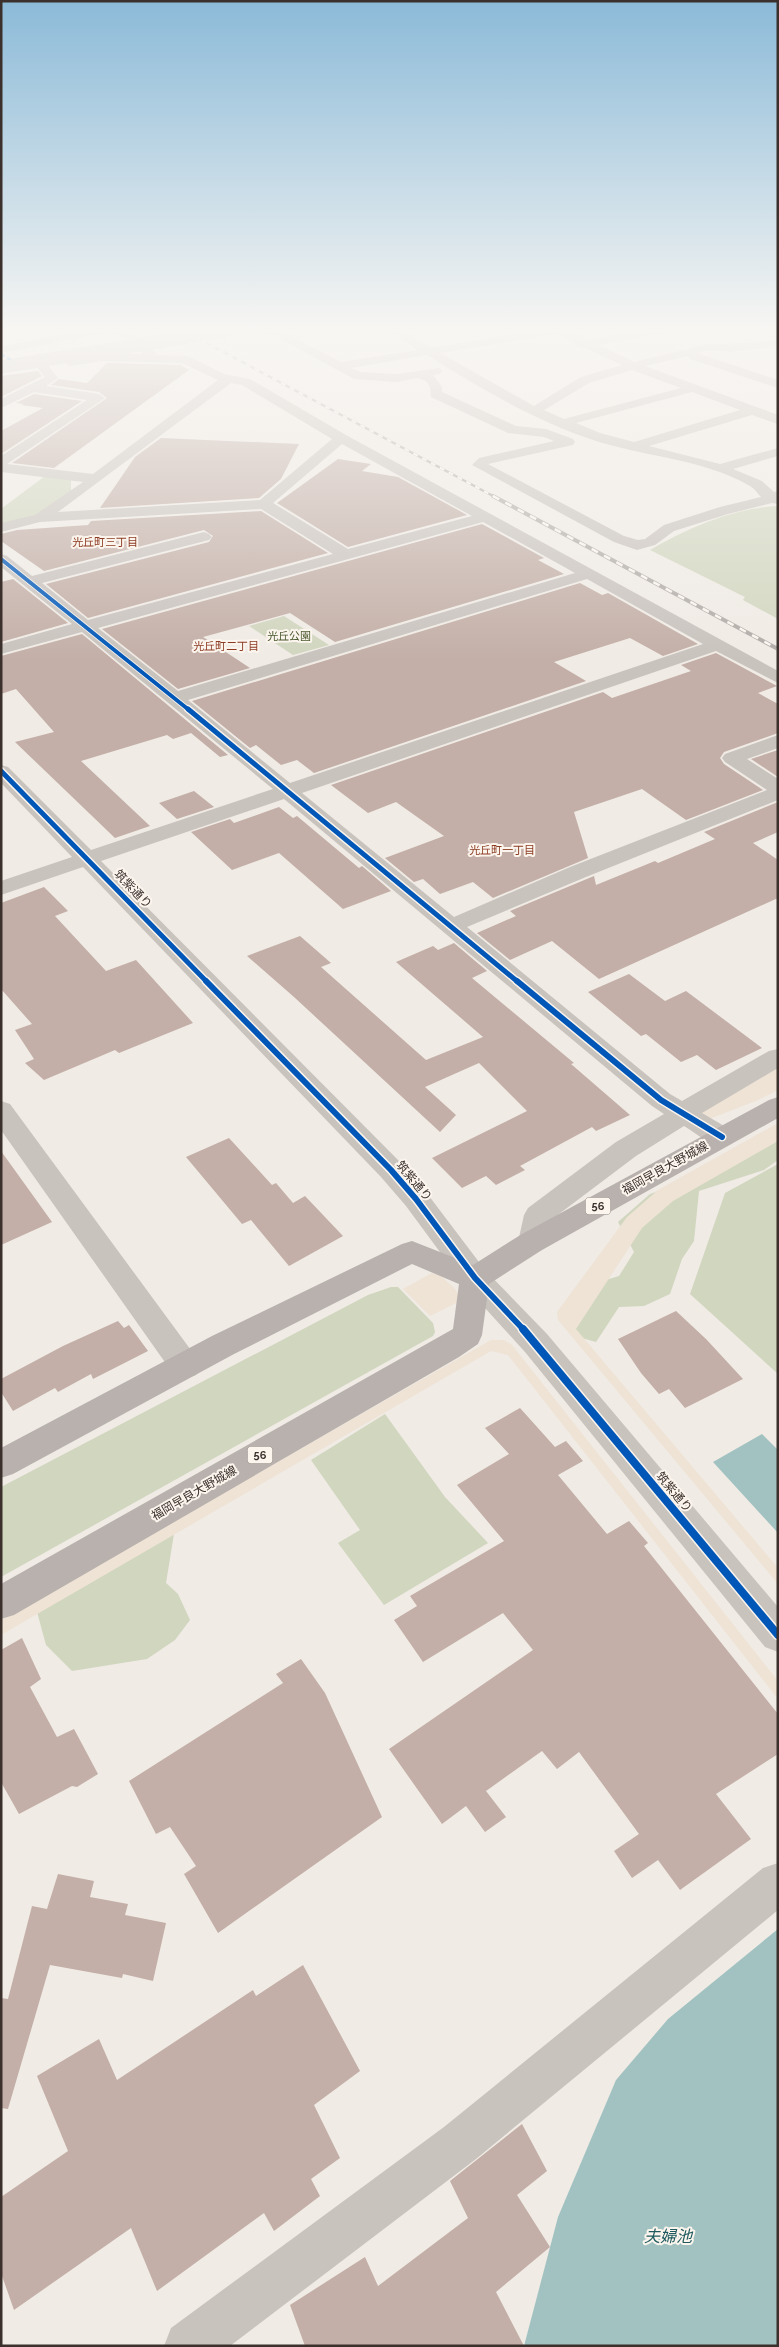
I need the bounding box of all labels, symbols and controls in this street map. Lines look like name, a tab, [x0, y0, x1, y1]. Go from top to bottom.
district label: 光丘町三丁目	[72, 536, 138, 549]
park label: 光丘公園	[267, 630, 311, 643]
district label: 光丘町二丁目	[193, 640, 259, 653]
district label: 光丘町一丁目	[469, 844, 535, 857]
street label: 筑紫通り	[111, 867, 155, 911]
street label: 福岡早良大野城線	[620, 1139, 710, 1197]
street label: 筑紫通り	[393, 1158, 435, 1204]
road number: 56	[586, 1198, 610, 1214]
road number: 56	[248, 1446, 272, 1464]
street label: 福岡早良大野城線	[149, 1463, 239, 1523]
street label: 筑紫通り	[653, 1469, 695, 1515]
water label: 夫婦池	[644, 2227, 694, 2246]

